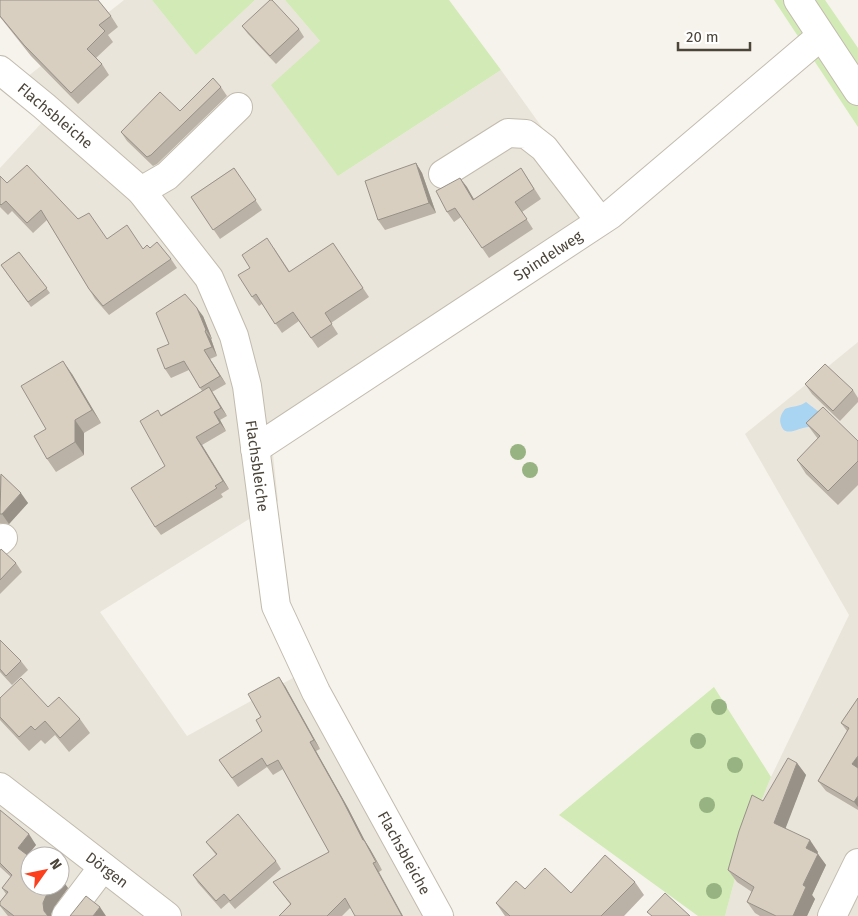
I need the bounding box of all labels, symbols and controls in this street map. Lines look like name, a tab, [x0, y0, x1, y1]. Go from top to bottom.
scale bar	[678, 20, 750, 52]
text: 20 m	[686, 28, 719, 46]
street label: Flachsbleiche	[14, 79, 96, 153]
street label: Spindelweg	[510, 227, 586, 285]
street label: Flachsbleiche	[242, 419, 272, 513]
street label: Flachsbleiche	[374, 808, 434, 898]
north arrow	[20, 846, 70, 896]
street label: Dörgen	[82, 848, 132, 892]
text: N	[46, 856, 65, 873]

